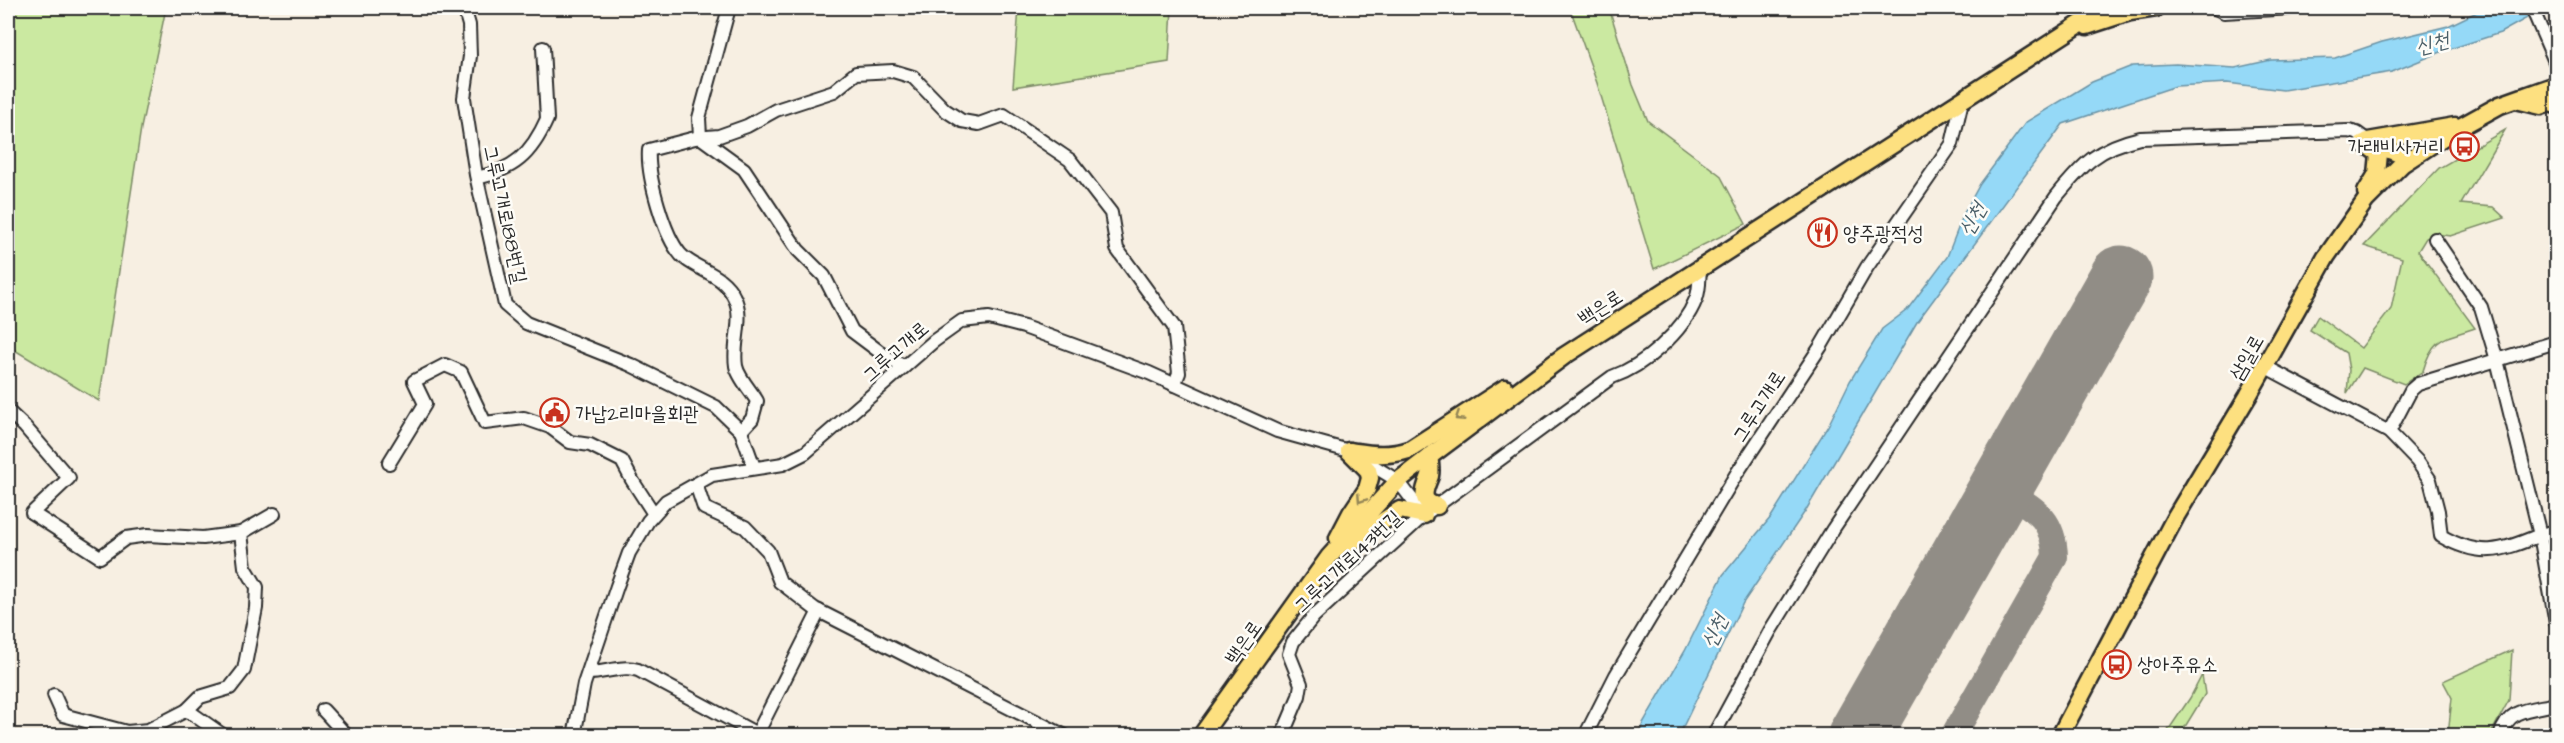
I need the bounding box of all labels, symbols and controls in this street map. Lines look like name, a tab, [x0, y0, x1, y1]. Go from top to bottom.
water label: 신천	[2412, 25, 2454, 62]
bus stop icon: 가래비사거리	[2449, 130, 2481, 162]
place label: 가래비사거리	[2347, 133, 2444, 161]
street label: 그루고개로188번길	[477, 142, 533, 286]
water label: 신천	[1951, 196, 1994, 241]
restaurant icon: 양주광적성	[1806, 217, 1838, 249]
place label: 양주광적성	[1843, 220, 1923, 248]
street label: 백은로	[1573, 283, 1628, 333]
street label: 그루고개로	[856, 315, 935, 389]
street label: 삼일로	[2223, 330, 2271, 385]
street label: 그루고개로	[1725, 365, 1792, 448]
public building icon: 가납2리마을회관	[538, 397, 570, 429]
place label: 가납2리마을회관	[575, 400, 699, 428]
one-way arrow	[1455, 410, 1466, 421]
one-way arrow	[1356, 493, 1368, 503]
street label: 그루고개로143번길	[1287, 504, 1408, 619]
water label: 신천	[1694, 608, 1736, 653]
street label: 백은로	[1219, 615, 1269, 670]
bus stop icon: 상아주유소	[2100, 648, 2132, 680]
place label: 상아주유소	[2137, 651, 2217, 679]

